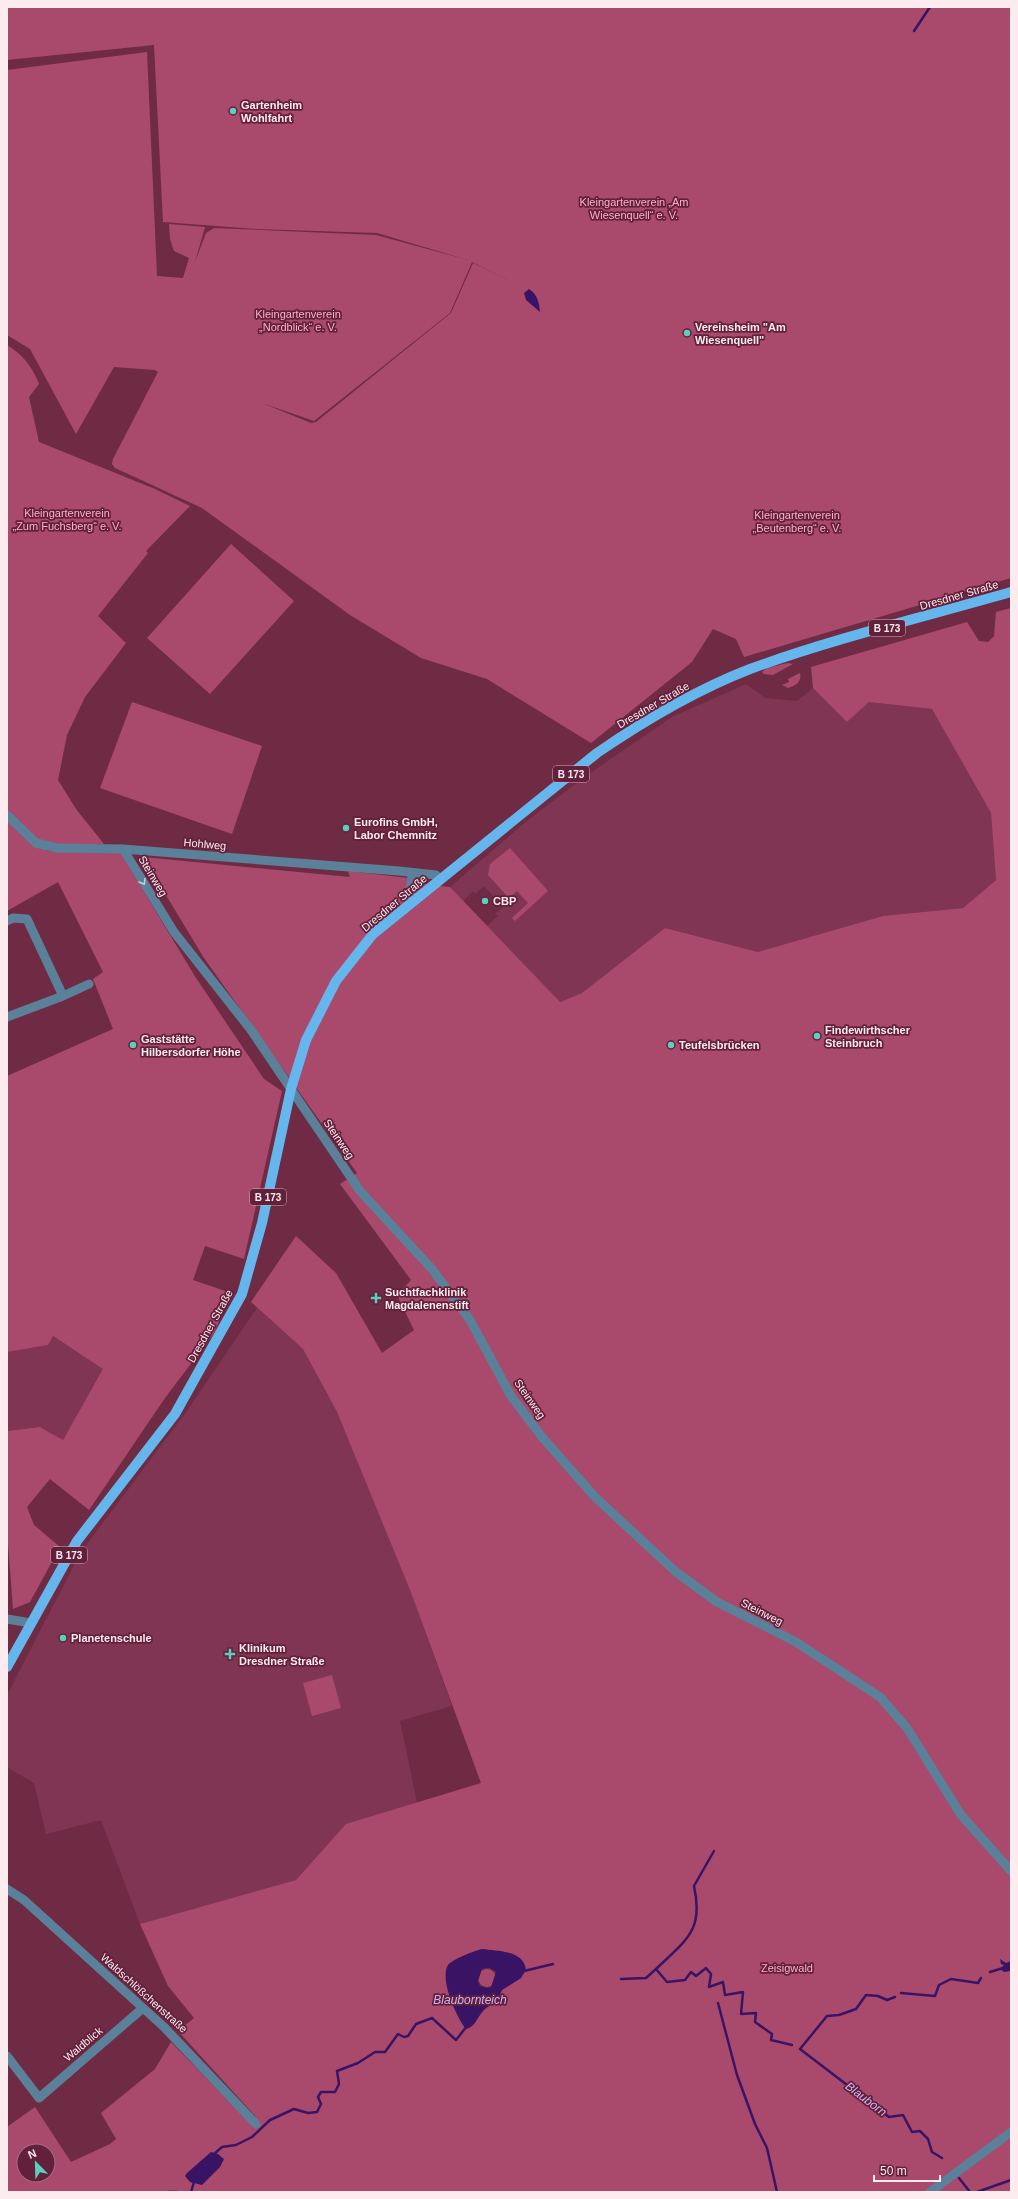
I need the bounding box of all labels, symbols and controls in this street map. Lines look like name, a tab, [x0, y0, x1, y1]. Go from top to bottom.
place label: Gartenheim Wohlfahrt	[241, 99, 302, 124]
marker: Gartenheim Wohlfahrt	[228, 106, 238, 116]
park label: Kleingartenverein „Am Wiesenquell“ e. V.	[580, 196, 688, 221]
park label: Kleingartenverein „Nordblick“ e. V.	[255, 308, 341, 333]
place label: Vereinsheim "Am Wiesenquell"	[695, 321, 786, 346]
marker: Vereinsheim "Am Wiesenquell"	[682, 328, 692, 338]
park label: Kleingartenverein „Zum Fuchsberg“ e. V.	[12, 507, 122, 532]
park label: Kleingartenverein „Beutenberg“ e. V.	[753, 509, 841, 534]
street label: Dresdner Straße	[918, 578, 1000, 612]
road number: B 173	[869, 620, 905, 636]
street label: Dresdner Straße	[615, 679, 691, 731]
road number: B 173	[553, 766, 589, 782]
place label: Eurofins GmbH, Labor Chemnitz	[354, 816, 438, 841]
marker: Eurofins GmbH, Labor Chemnitz	[341, 823, 351, 833]
street label: Hohlweg	[183, 836, 227, 852]
street label: Steinweg	[136, 854, 170, 898]
street label: Dresdner Straße	[359, 872, 429, 934]
one-way arrow	[138, 878, 145, 885]
place label: CBP	[493, 895, 516, 907]
marker: CBP	[480, 896, 490, 906]
place label: Findewirthscher Steinbruch	[825, 1024, 911, 1049]
marker: Findewirthscher Steinbruch	[812, 1031, 822, 1041]
place label: Gaststätte Hilbersdorfer Höhe	[141, 1033, 241, 1058]
place label: Teufelsbrücken	[679, 1039, 760, 1051]
marker: Gaststätte Hilbersdorfer Höhe	[128, 1040, 138, 1050]
marker: Teufelsbrücken	[666, 1040, 676, 1050]
street label: Steinweg	[321, 1117, 357, 1161]
road number: B 173	[250, 1189, 286, 1205]
place label: Suchtfachklinik Magdalenenstift	[385, 1286, 469, 1311]
street label: Dresdner Straße	[185, 1288, 235, 1364]
marker: Suchtfachklinik Magdalenenstift	[370, 1292, 382, 1304]
street label: Steinweg	[512, 1377, 548, 1421]
road number: B 173	[51, 1547, 87, 1563]
street label: Steinweg	[739, 1596, 785, 1628]
place label: Planetenschule	[71, 1632, 152, 1644]
marker: Planetenschule	[58, 1633, 68, 1643]
place label: Klinikum Dresdner Straße	[239, 1642, 325, 1667]
marker: Klinikum Dresdner Straße	[224, 1648, 236, 1660]
street label: Waldschlößchenstraße	[98, 1951, 190, 2035]
park label: Zeisigwald	[761, 1962, 813, 1974]
water label: Blaubornteich	[433, 1993, 507, 2007]
street label: Waldblick	[61, 2024, 105, 2064]
water label: Blauborn	[843, 2079, 890, 2119]
north arrow	[16, 2143, 56, 2183]
text: N	[26, 2147, 38, 2161]
scale bar	[874, 2157, 940, 2183]
text: 50 m	[880, 2164, 907, 2178]

